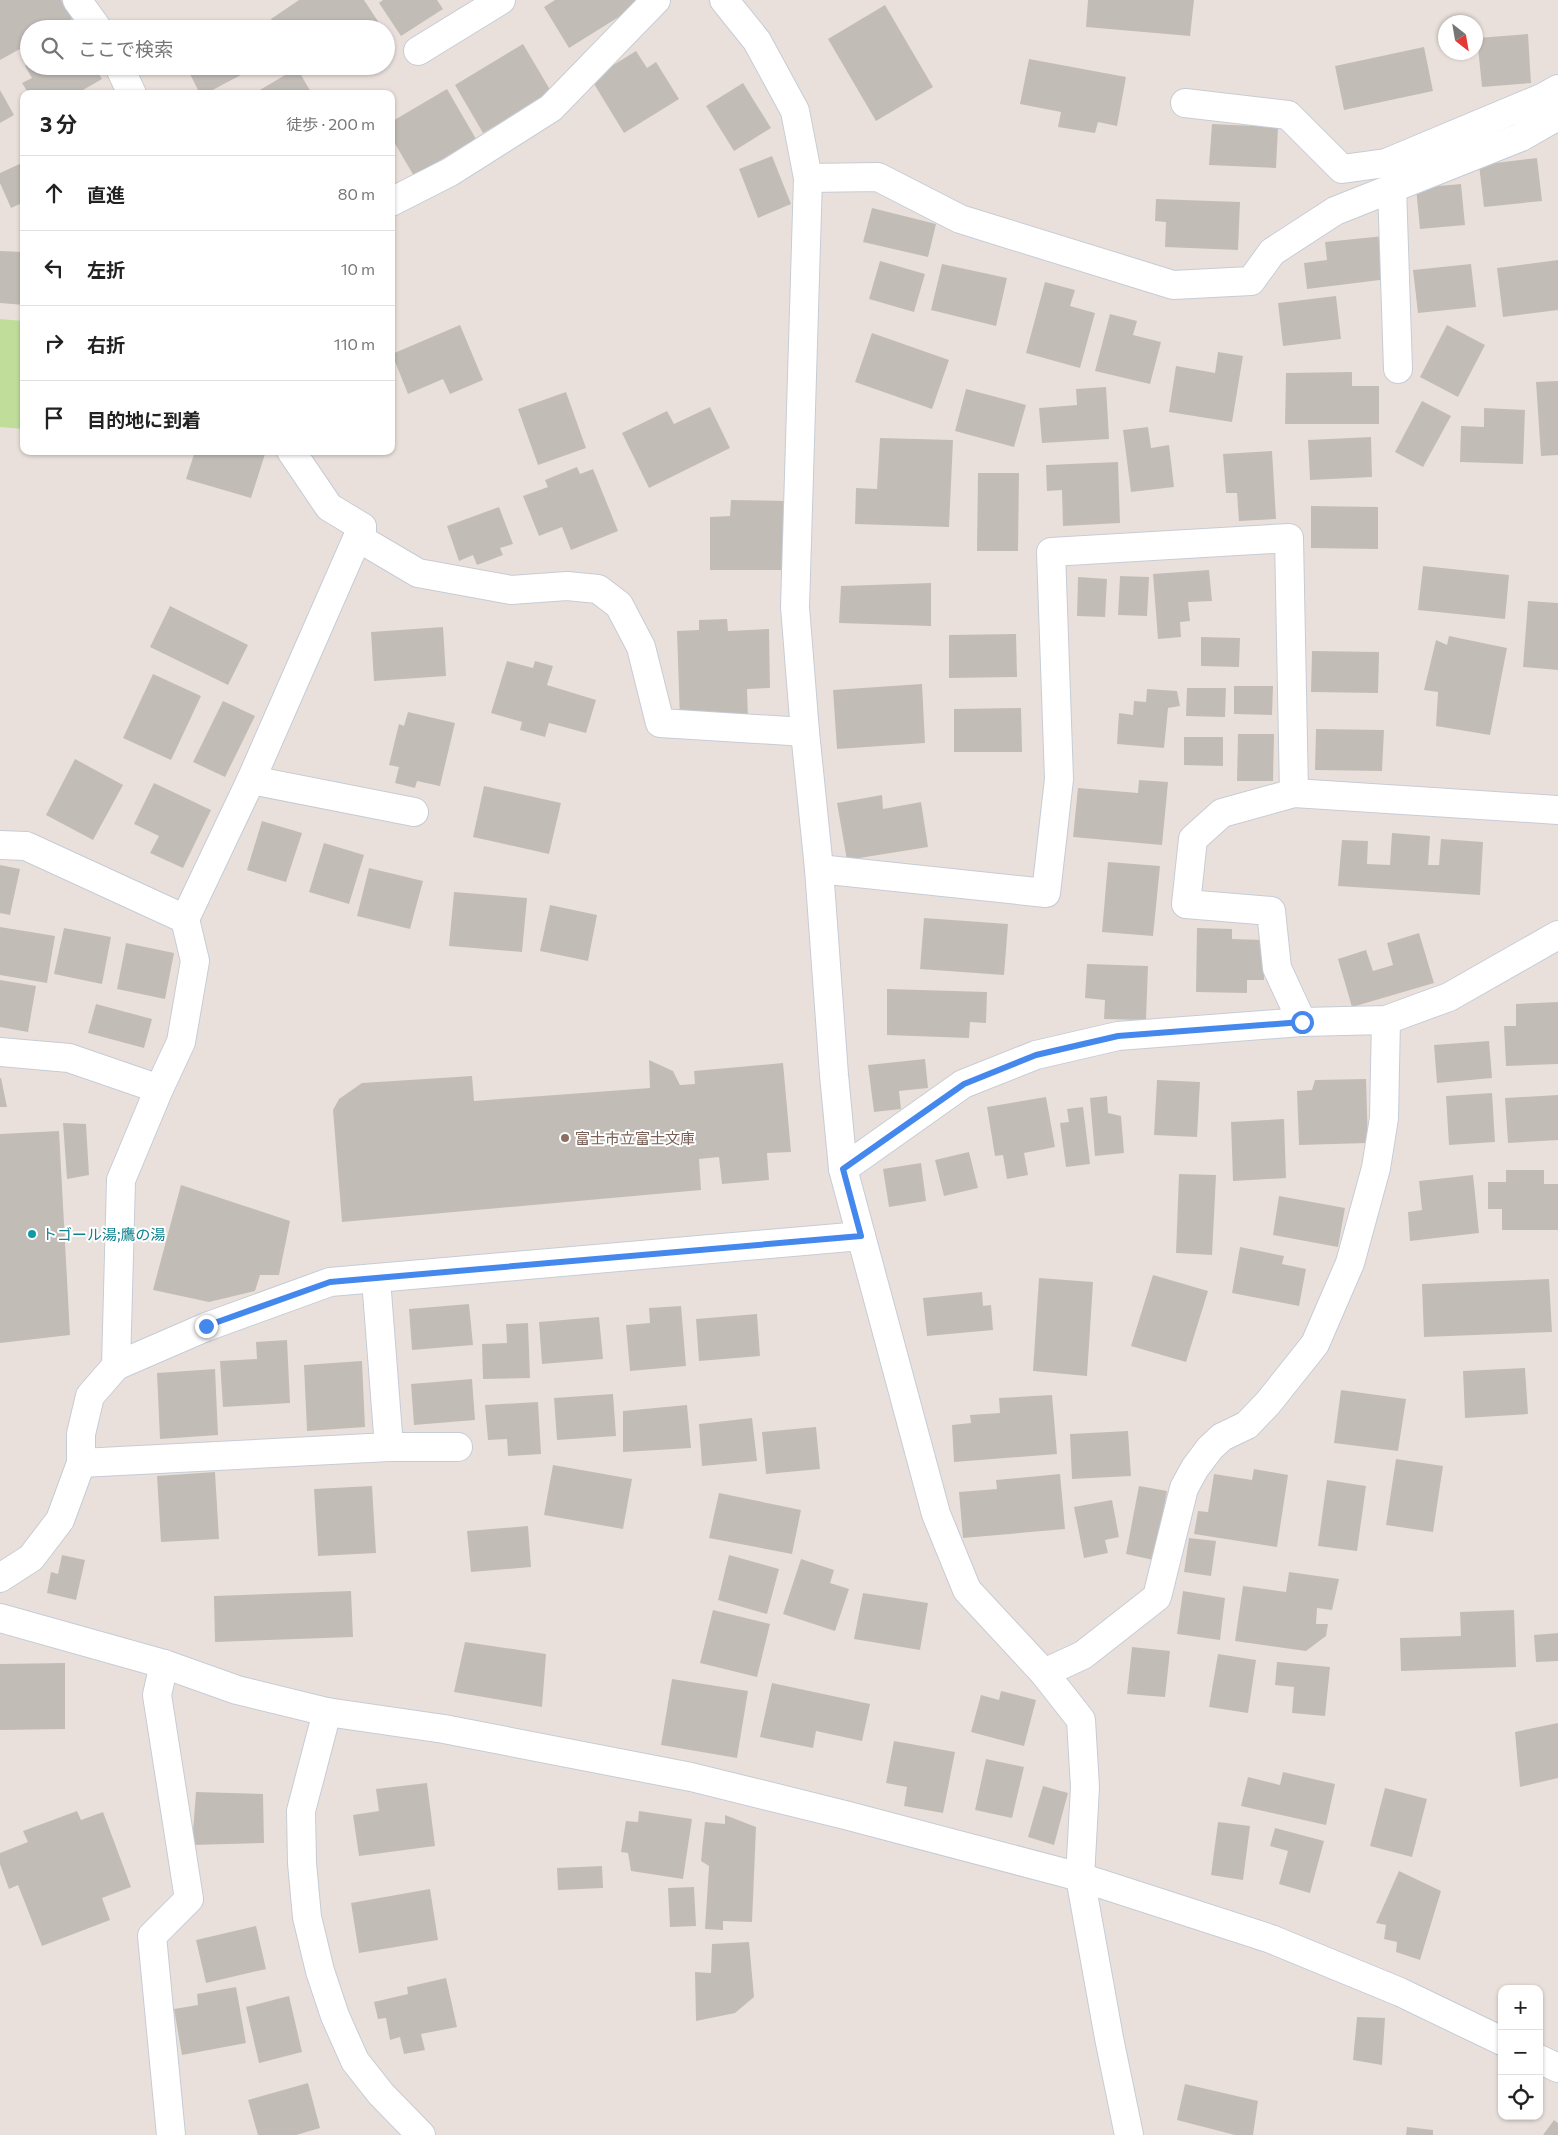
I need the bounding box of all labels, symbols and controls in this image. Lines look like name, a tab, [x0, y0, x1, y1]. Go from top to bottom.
north arrow	[1438, 15, 1483, 60]
search box	[20, 20, 395, 75]
icon: search	[38, 34, 66, 62]
text: ここで検索	[78, 37, 173, 60]
text: 3 分	[40, 111, 77, 136]
text: 徒歩 · 200 m	[286, 114, 375, 133]
icon: ahead	[40, 179, 68, 207]
text: 直進	[87, 183, 125, 206]
text: 80 m	[338, 184, 375, 203]
icon: left	[40, 254, 68, 282]
text: 左折	[87, 258, 125, 281]
text: 10 m	[341, 259, 375, 278]
icon: right	[40, 329, 68, 357]
text: 右折	[87, 333, 125, 356]
text: 110 m	[334, 334, 375, 353]
icon: arrive	[40, 404, 68, 432]
text: 目的地に到着	[87, 408, 201, 431]
route start	[1291, 1011, 1314, 1034]
place label: 富士市立富士文庫	[575, 1129, 695, 1147]
marker: 富士市立富士文庫	[559, 1132, 571, 1144]
place label: トゴール湯;鷹の湯	[42, 1225, 166, 1243]
marker: トゴール湯;鷹の湯	[26, 1228, 38, 1240]
route end	[195, 1315, 218, 1338]
map controls	[1498, 1985, 1543, 2120]
button: +	[1498, 1985, 1543, 2030]
button: −	[1498, 2030, 1543, 2075]
button: locate	[1498, 2075, 1543, 2120]

